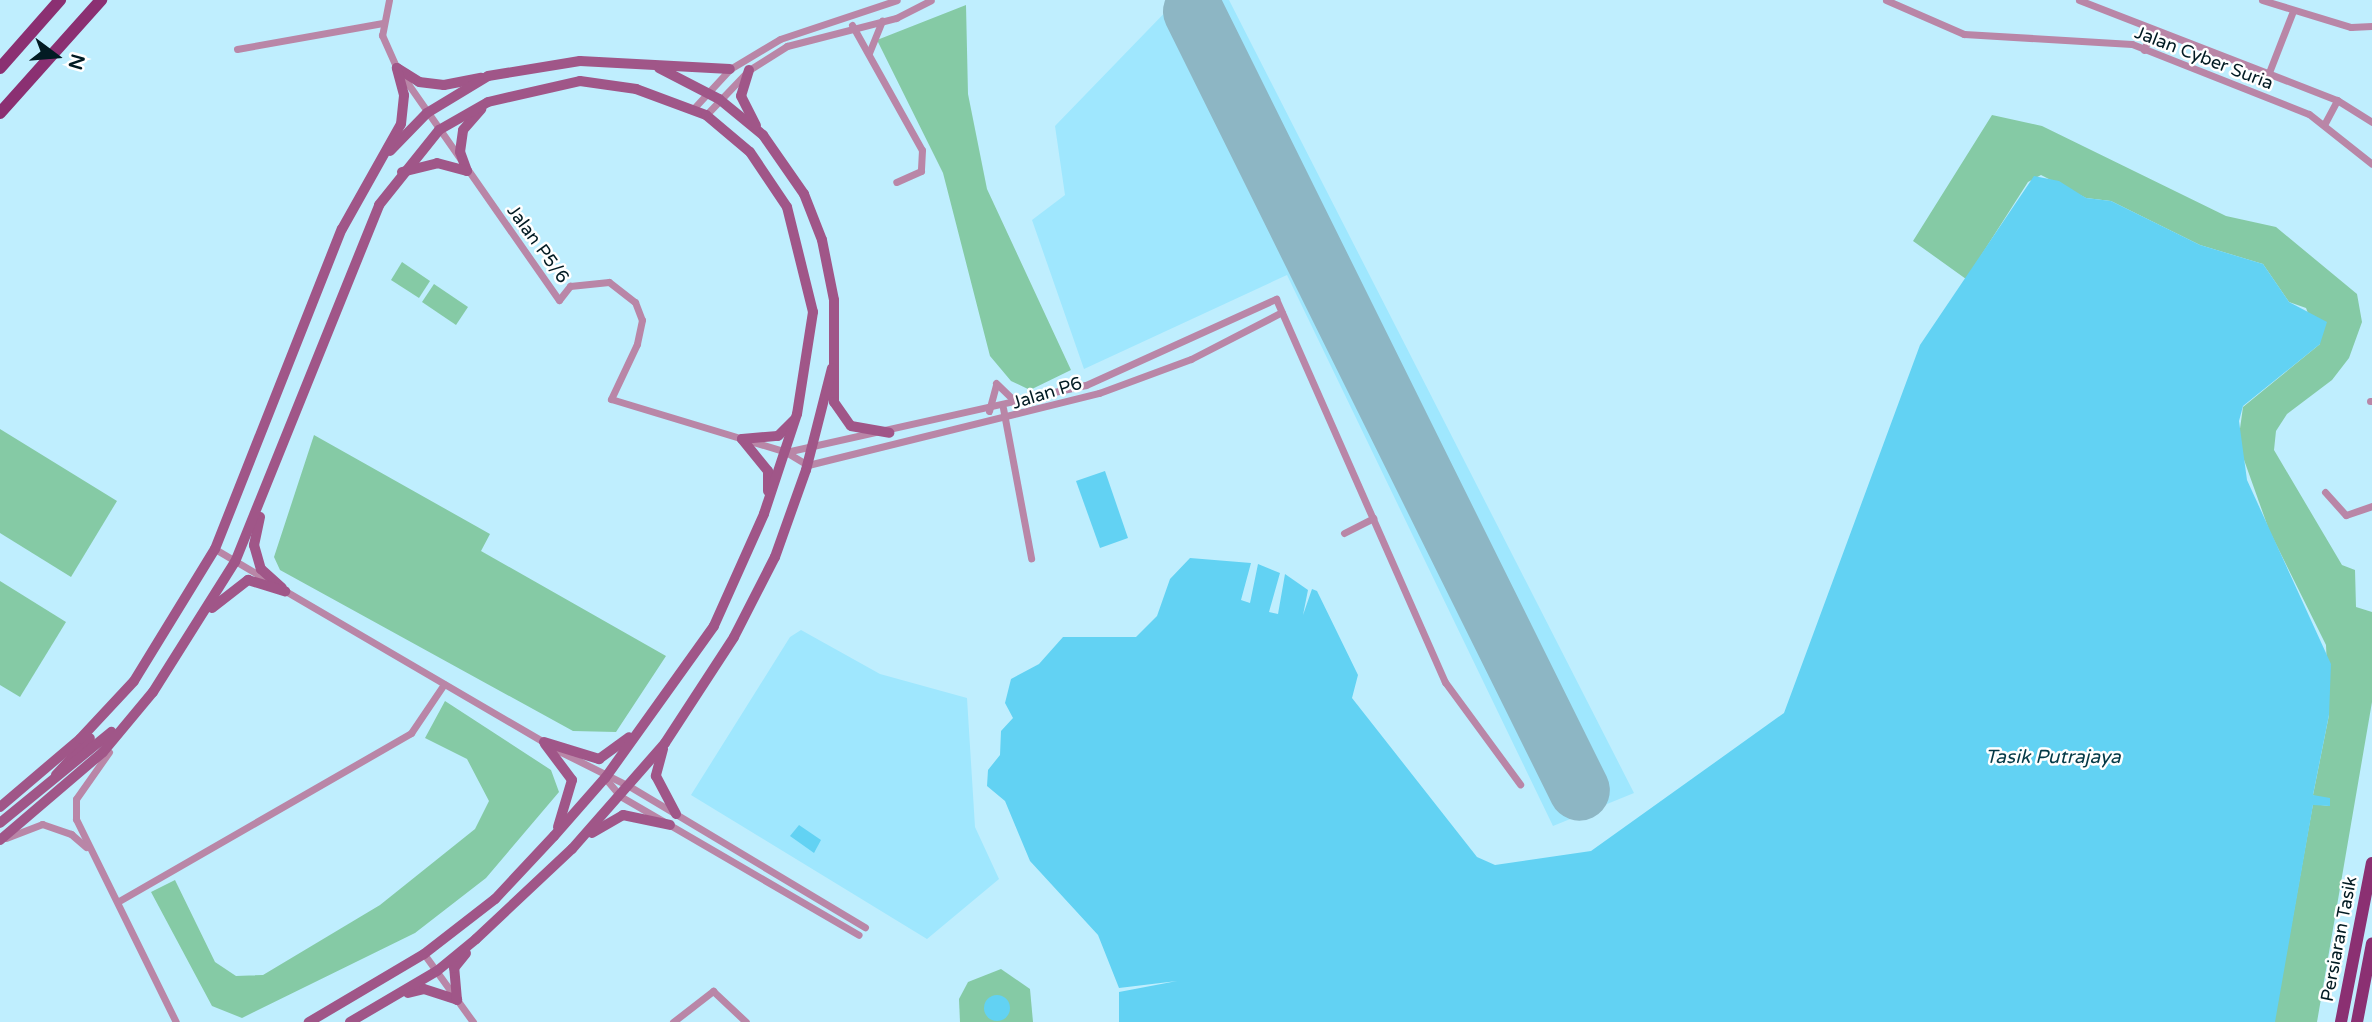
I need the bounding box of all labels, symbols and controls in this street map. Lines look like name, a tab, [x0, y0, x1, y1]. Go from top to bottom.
north arrow	[21, 21, 91, 91]
street label: Jalan Cyber Suria	[2132, 22, 2276, 94]
text: N	[64, 51, 89, 72]
street label: Jalan P5/6	[502, 201, 574, 287]
street label: Jalan P6	[1009, 372, 1085, 414]
water label: Tasik Putrajaya	[1985, 747, 2121, 769]
street label: Persiaran Tasik	[2316, 874, 2362, 1004]

